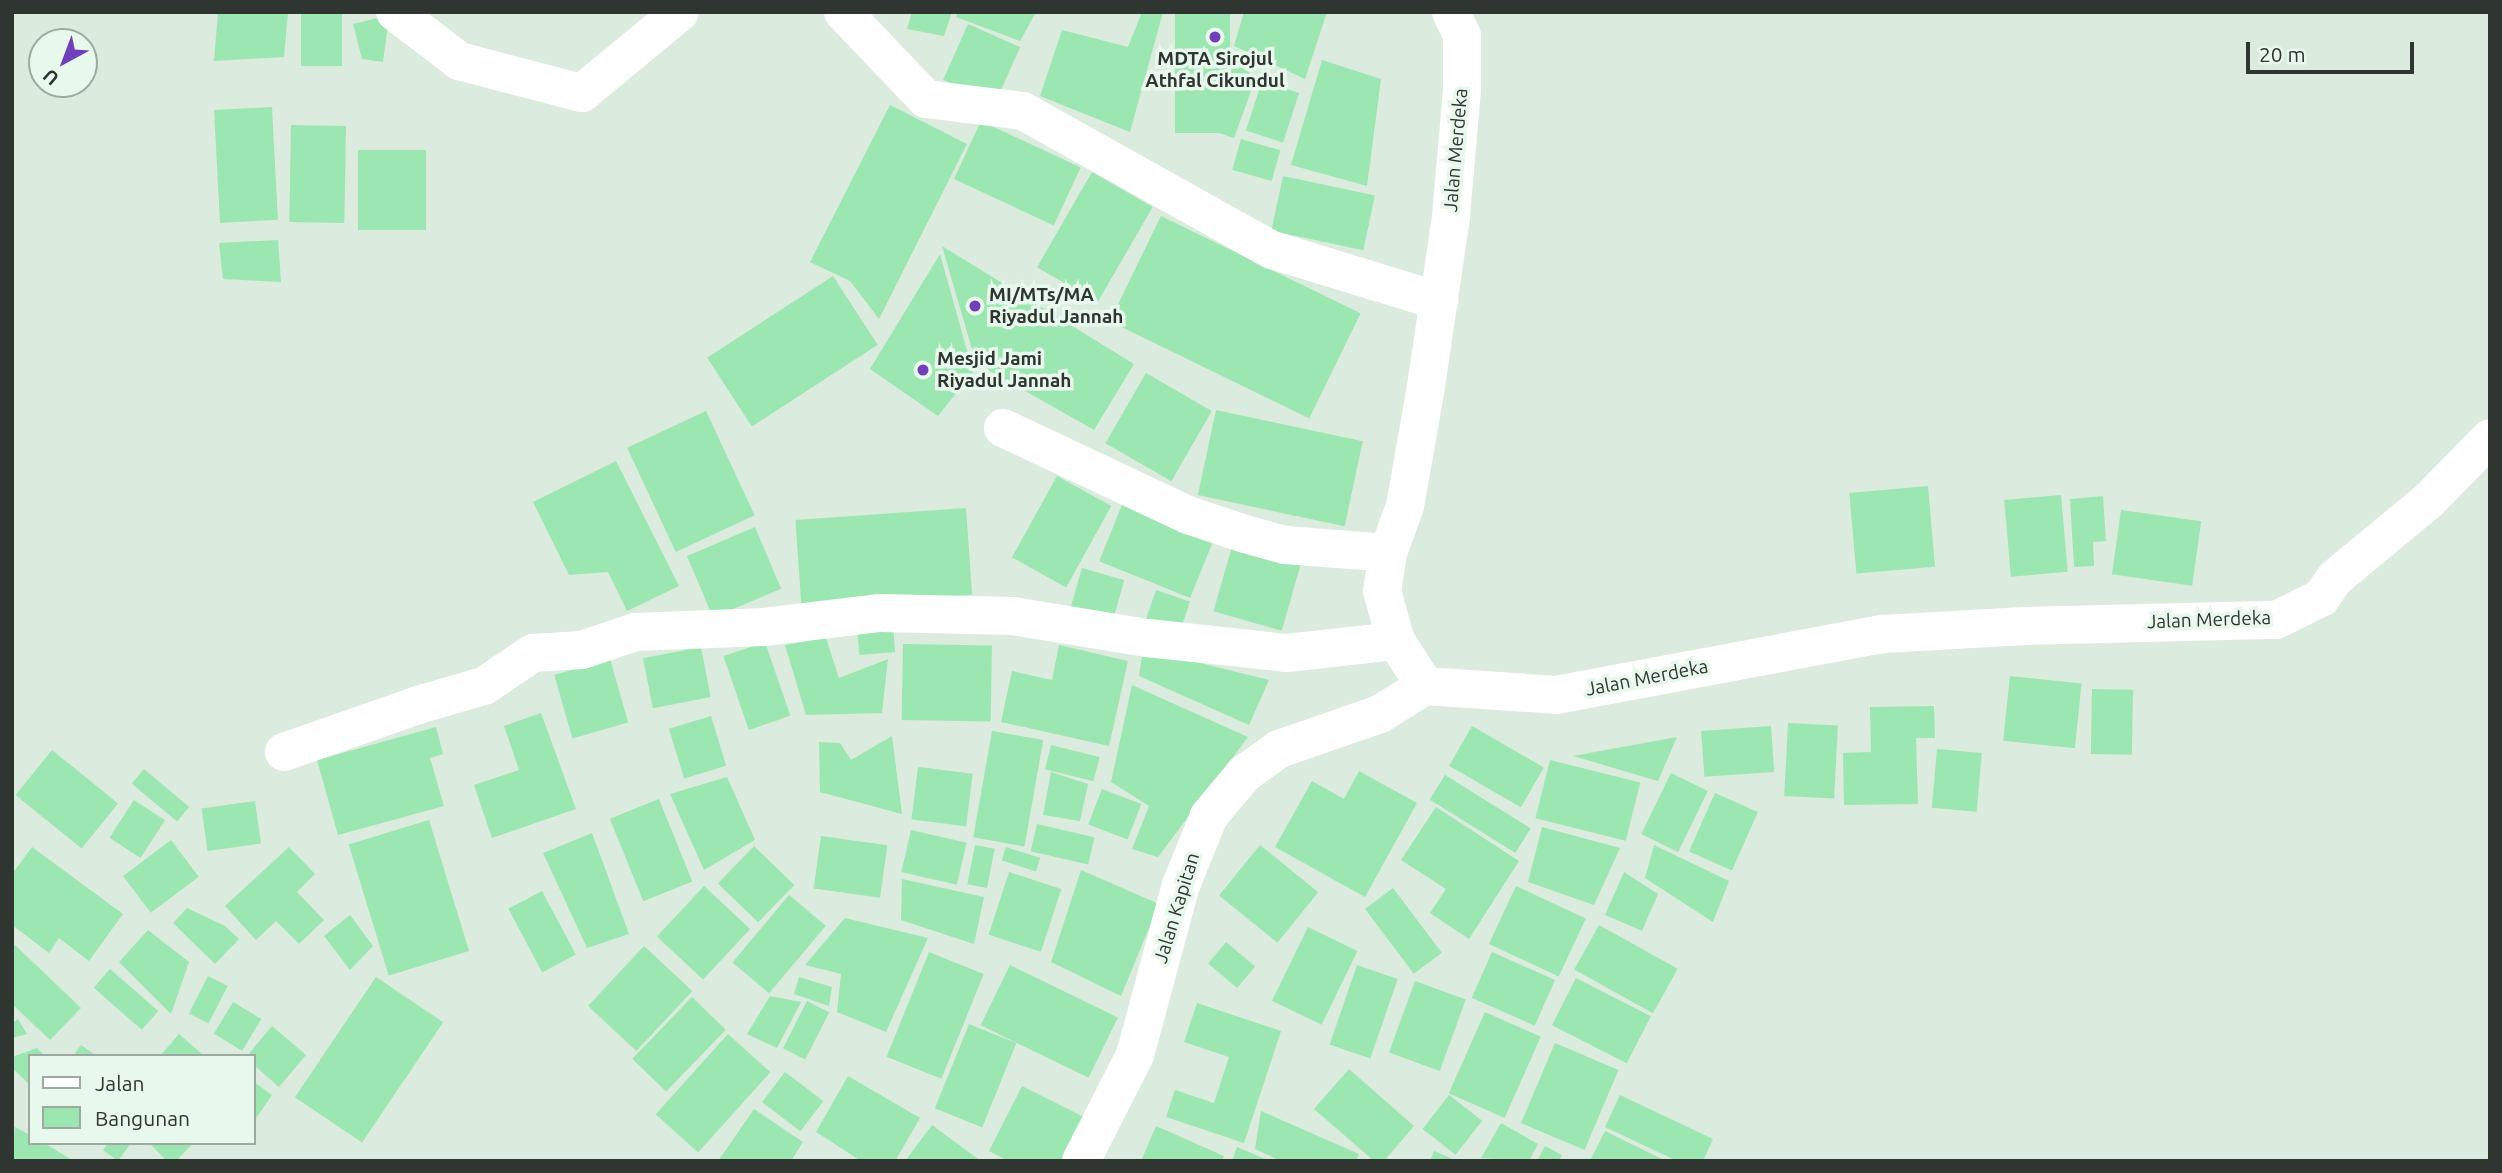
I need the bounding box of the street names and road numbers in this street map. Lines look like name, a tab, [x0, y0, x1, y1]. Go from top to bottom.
street label: Jalan Merdeka	[1439, 87, 1473, 213]
street label: Jalan Merdeka	[2147, 606, 2271, 634]
street label: Jalan Merdeka	[1584, 655, 1710, 701]
street label: Jalan Kapitan	[1149, 850, 1205, 966]

